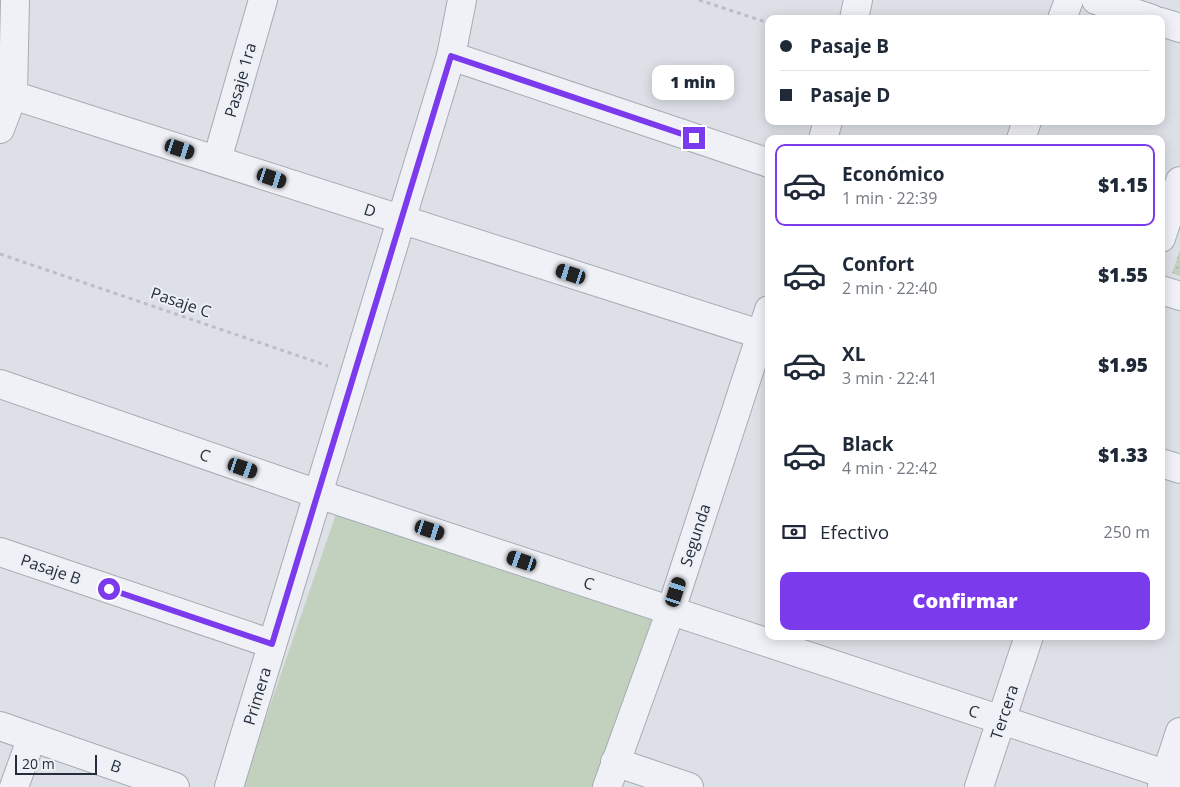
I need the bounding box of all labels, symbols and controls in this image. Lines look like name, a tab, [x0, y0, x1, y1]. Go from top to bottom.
text: Pasaje B	[810, 33, 889, 59]
street label: Pasaje 1ra	[219, 40, 261, 120]
callout: 1 min	[653, 66, 735, 100]
text: 1 min	[670, 71, 716, 93]
text: Pasaje D	[810, 82, 890, 108]
route end	[683, 127, 705, 149]
car	[163, 137, 196, 161]
text: Económico	[842, 161, 944, 187]
icon: car	[782, 163, 827, 208]
car	[255, 166, 288, 190]
text: $1.15	[1098, 172, 1148, 198]
text: 1 min · 22:39	[842, 187, 937, 209]
street label: D	[361, 198, 379, 222]
text: Confort	[842, 251, 914, 277]
icon: car	[782, 253, 827, 298]
car	[554, 262, 587, 286]
text: $1.55	[1098, 262, 1148, 288]
text: 2 min · 22:40	[842, 277, 937, 299]
street label: Pasaje C	[148, 281, 214, 323]
text: XL	[842, 341, 865, 367]
icon: car	[782, 343, 827, 388]
text: $1.95	[1098, 352, 1148, 378]
text: 3 min · 22:41	[842, 367, 937, 389]
text: Black	[842, 431, 894, 457]
icon: car	[782, 433, 827, 478]
text: $1.33	[1098, 442, 1148, 468]
street label: C	[197, 443, 213, 467]
car	[226, 456, 259, 480]
text: 4 min · 22:42	[842, 457, 937, 479]
street label: Segunda	[675, 501, 715, 569]
car	[413, 518, 446, 542]
icon: cash	[780, 518, 808, 546]
text: Efectivo	[820, 519, 889, 545]
text: 250 m	[1104, 521, 1150, 543]
street label: Pasaje B	[18, 548, 84, 590]
car	[505, 549, 538, 573]
street label: C	[581, 571, 597, 595]
button: Confirmar	[780, 572, 1150, 630]
car	[664, 575, 687, 609]
route start	[98, 578, 120, 600]
street label: Primera	[238, 664, 276, 728]
street label: Tercera	[985, 682, 1023, 742]
street label: C	[966, 699, 982, 723]
scale bar	[15, 752, 98, 775]
text: 20 m	[22, 754, 55, 773]
street label: B	[108, 754, 124, 778]

